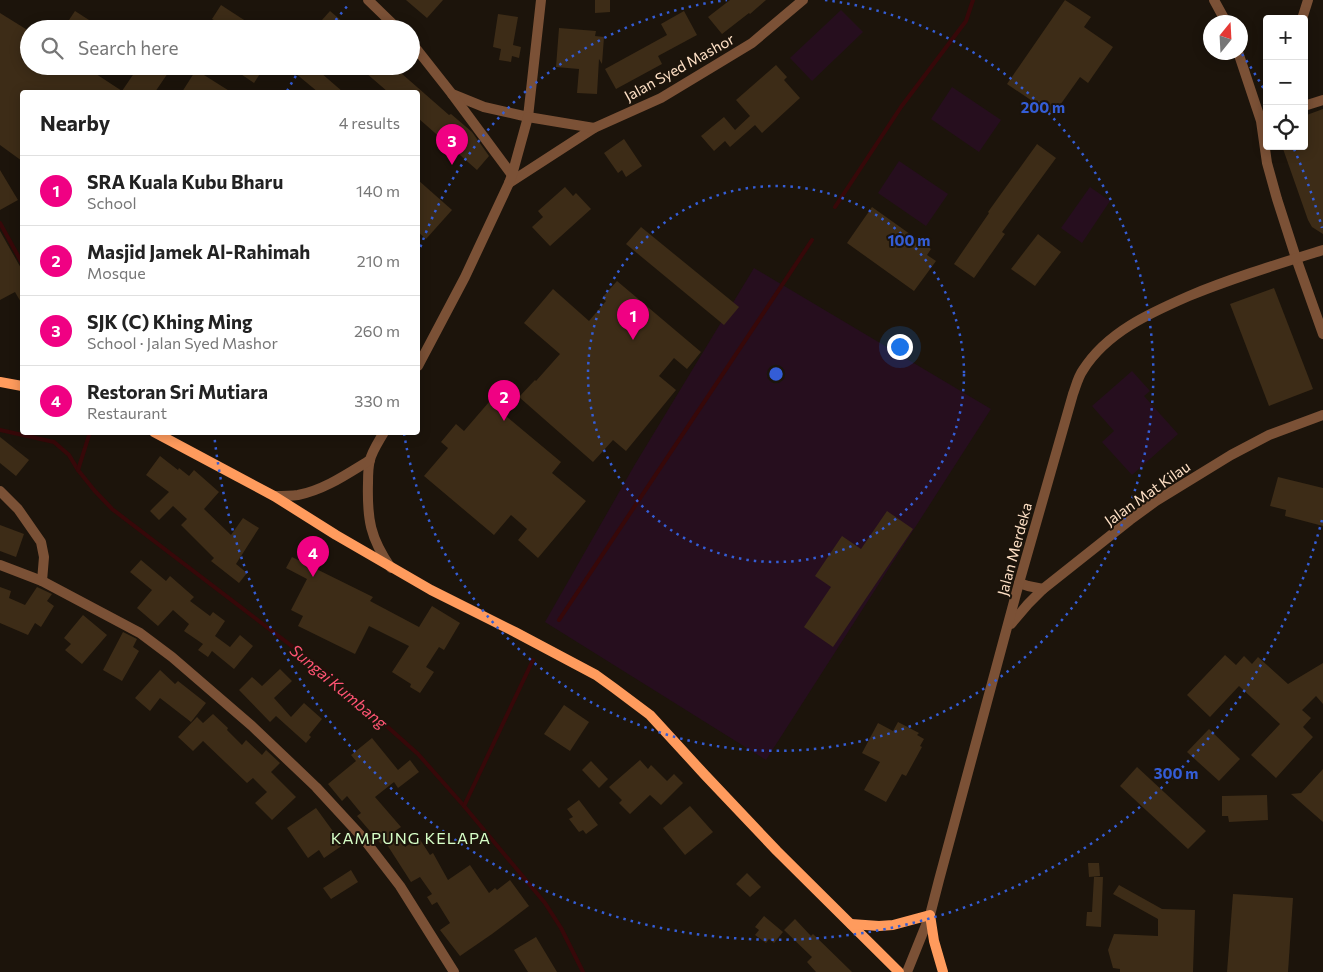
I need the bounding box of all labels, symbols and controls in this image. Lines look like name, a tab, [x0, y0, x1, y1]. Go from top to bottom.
north arrow	[1203, 15, 1248, 60]
map controls	[1263, 15, 1308, 150]
button: +	[1263, 15, 1308, 60]
search box	[20, 20, 420, 75]
street label: Jalan Syed Mashor	[621, 29, 737, 105]
icon: search	[38, 34, 66, 62]
text: Search here	[78, 36, 178, 59]
button: −	[1263, 60, 1308, 105]
text: 200 m	[1021, 98, 1065, 116]
button: locate	[1263, 105, 1308, 150]
text: Nearby	[40, 110, 110, 135]
text: 4 results	[339, 113, 400, 132]
pin: 3	[436, 124, 468, 165]
text: SRA Kuala Kubu Bharu	[87, 170, 283, 193]
text: 1	[52, 181, 60, 200]
text: 140 m	[356, 181, 400, 200]
text: School	[87, 193, 137, 212]
text: 100 m	[888, 231, 930, 249]
text: Masjid Jamek Al-Rahimah	[87, 240, 310, 263]
text: 2	[51, 251, 61, 270]
text: 210 m	[357, 251, 400, 270]
text: Mosque	[87, 263, 146, 282]
pin: 1	[617, 299, 649, 340]
text: SJK (C) Khing Ming	[87, 310, 253, 333]
text: 3	[51, 321, 61, 340]
text: 260 m	[354, 321, 400, 340]
text: School · Jalan Syed Mashor	[87, 333, 278, 352]
your location	[887, 334, 913, 360]
centre of rings	[767, 365, 785, 383]
text: Restoran Sri Mutiara	[87, 380, 268, 403]
pin: 2	[488, 380, 520, 421]
text: 4	[51, 391, 61, 410]
text: 330 m	[354, 391, 400, 410]
text: Restaurant	[87, 403, 167, 422]
street label: Jalan Mat Kilau	[1101, 457, 1193, 529]
street label: Jalan Merdeka	[993, 500, 1035, 598]
pin: 4	[297, 536, 329, 577]
water label: Sungai Kumbang	[287, 640, 392, 733]
text: 300 m	[1154, 764, 1198, 782]
district label: KAMPUNG KELAPA	[331, 828, 491, 847]

